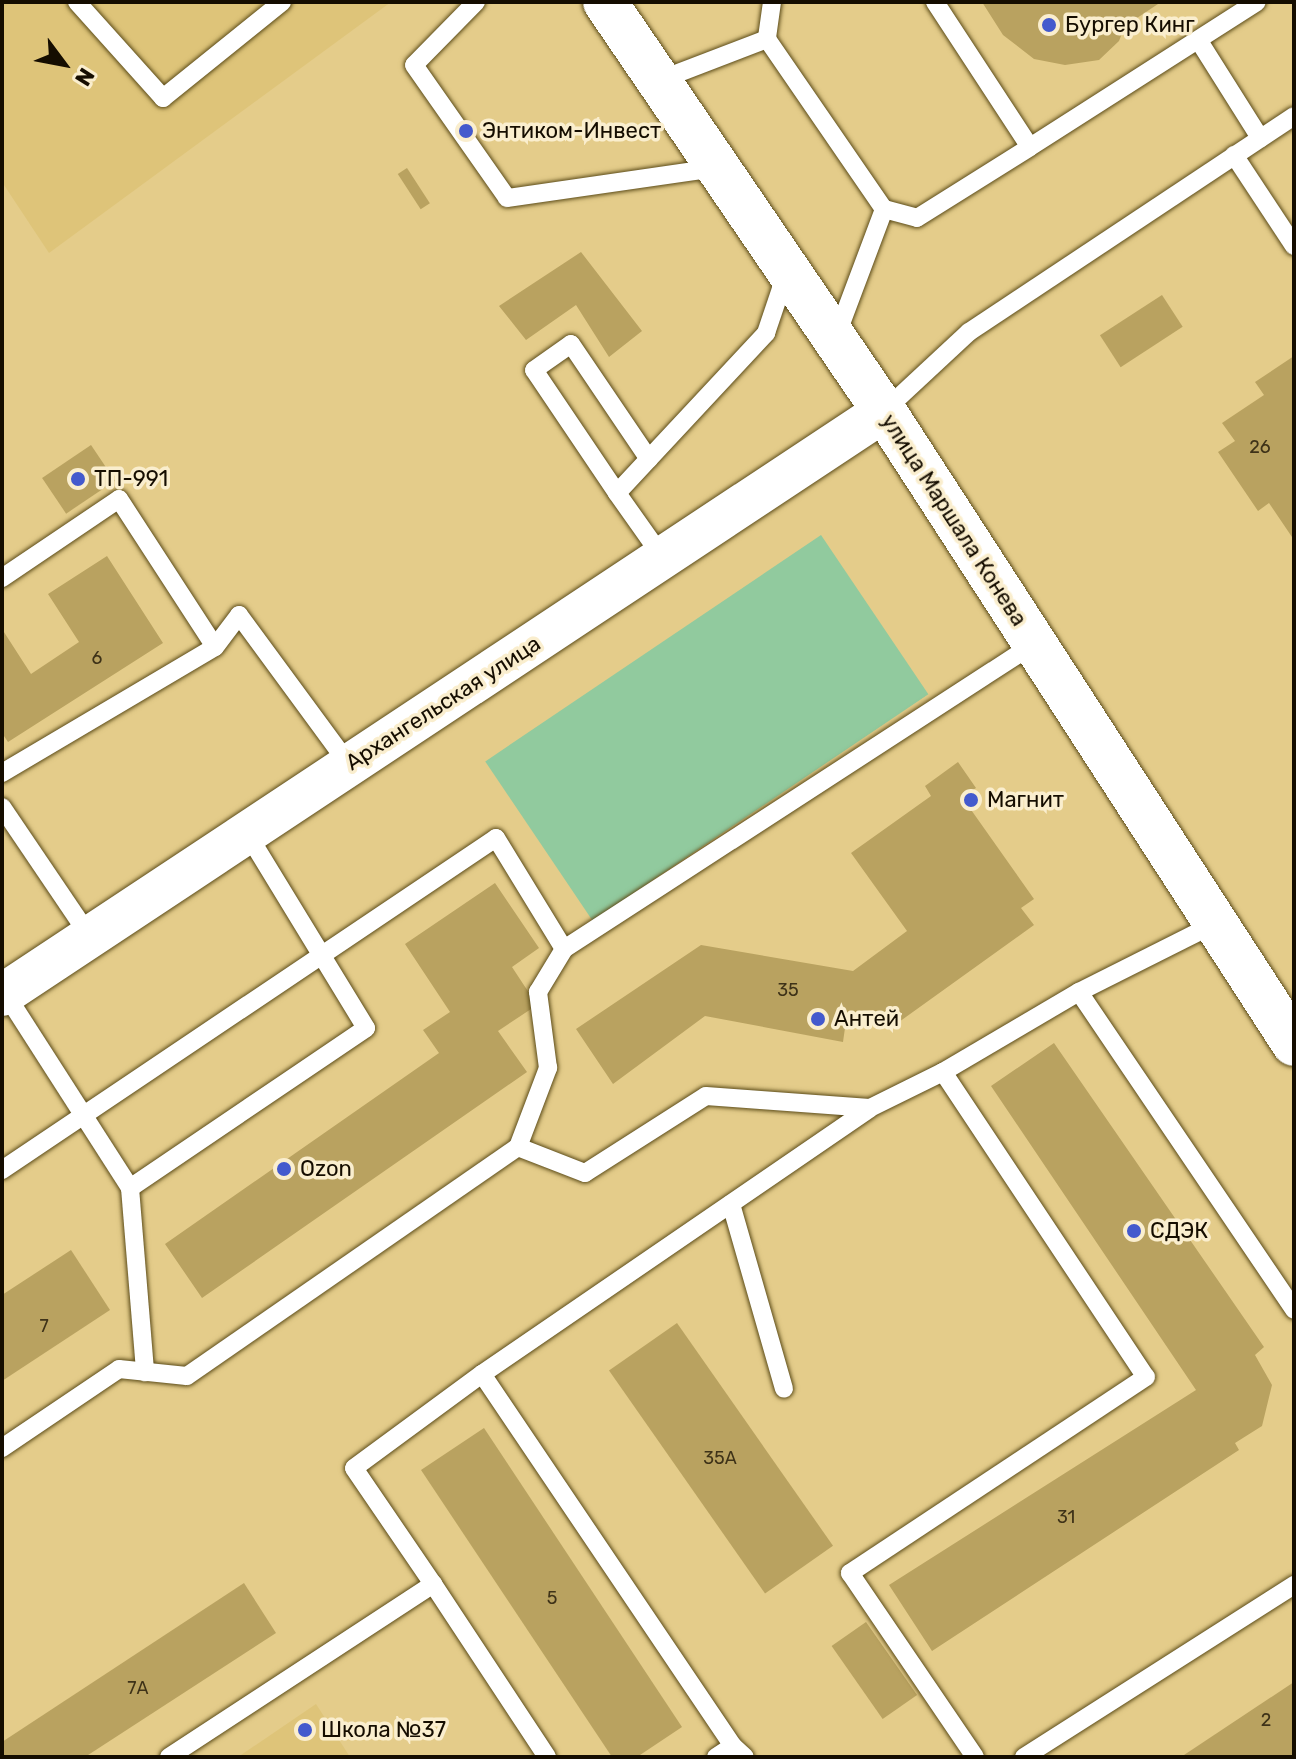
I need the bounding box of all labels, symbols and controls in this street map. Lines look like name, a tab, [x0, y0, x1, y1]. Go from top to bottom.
place label: Бургер Кинг	[1065, 12, 1195, 38]
marker: Бургер Кинг	[1040, 16, 1058, 34]
north arrow	[24, 24, 104, 104]
text: N	[69, 63, 100, 91]
place label: Энтиком-Инвест	[482, 118, 661, 144]
marker: Энтиком-Инвест	[457, 122, 475, 140]
street label: улица Маршала Конева	[876, 409, 1032, 631]
house number: 26	[1249, 436, 1271, 458]
place label: ТП-991	[94, 466, 168, 492]
marker: ТП-991	[69, 470, 87, 488]
street label: Архангельская улица	[341, 630, 545, 776]
house number: 6	[92, 647, 102, 669]
place label: Магнит	[987, 787, 1064, 813]
marker: Магнит	[962, 791, 980, 809]
house number: 35	[777, 979, 799, 1001]
place label: Антей	[834, 1006, 899, 1032]
marker: Антей	[809, 1010, 827, 1028]
place label: Ozon	[300, 1156, 352, 1182]
marker: Ozon	[275, 1160, 293, 1178]
place label: СДЭК	[1150, 1218, 1208, 1244]
marker: СДЭК	[1125, 1222, 1143, 1240]
house number: 7	[39, 1315, 49, 1337]
house number: 35А	[703, 1447, 737, 1469]
house number: 31	[1057, 1506, 1075, 1528]
house number: 5	[547, 1587, 557, 1609]
house number: 7А	[127, 1677, 149, 1699]
house number: 2	[1261, 1709, 1271, 1731]
place label: Школа №37	[321, 1717, 446, 1743]
marker: Школа №37	[296, 1721, 314, 1739]

